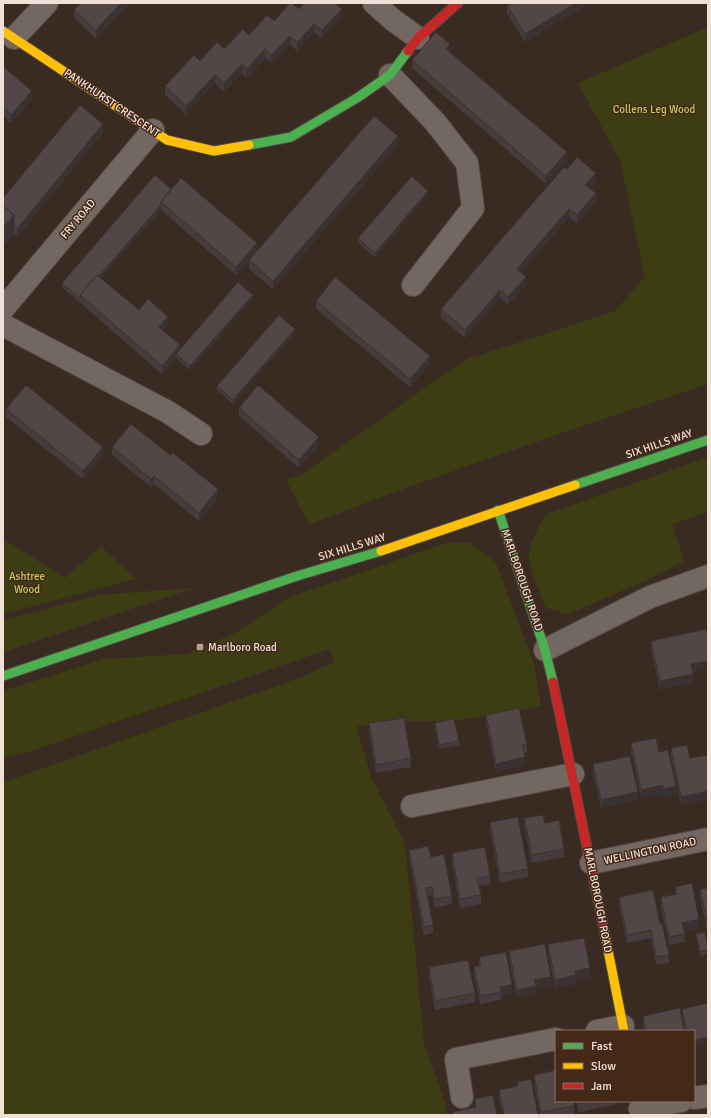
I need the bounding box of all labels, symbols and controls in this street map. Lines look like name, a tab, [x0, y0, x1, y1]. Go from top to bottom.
street label: PANKHURST CRESCENT	[62, 66, 163, 140]
park label: Collens Leg Wood	[613, 103, 695, 116]
street label: FRY ROAD	[58, 197, 98, 241]
street label: SIX HILLS WAY	[624, 426, 694, 461]
street label: MARLBOROUGH ROAD	[498, 527, 546, 633]
street label: SIX HILLS WAY	[317, 531, 388, 563]
park label: Ashtree Wood	[9, 570, 45, 596]
place label: Marlboro Road	[208, 641, 277, 654]
marker: Marlboro Road	[195, 642, 205, 652]
street label: WELLINGTON ROAD	[603, 835, 697, 867]
street label: MARLBOROUGH ROAD	[581, 846, 615, 954]
legend	[555, 1030, 695, 1102]
text: Fast	[591, 1039, 612, 1054]
text: Slow	[591, 1059, 616, 1074]
text: Jam	[591, 1079, 612, 1094]

